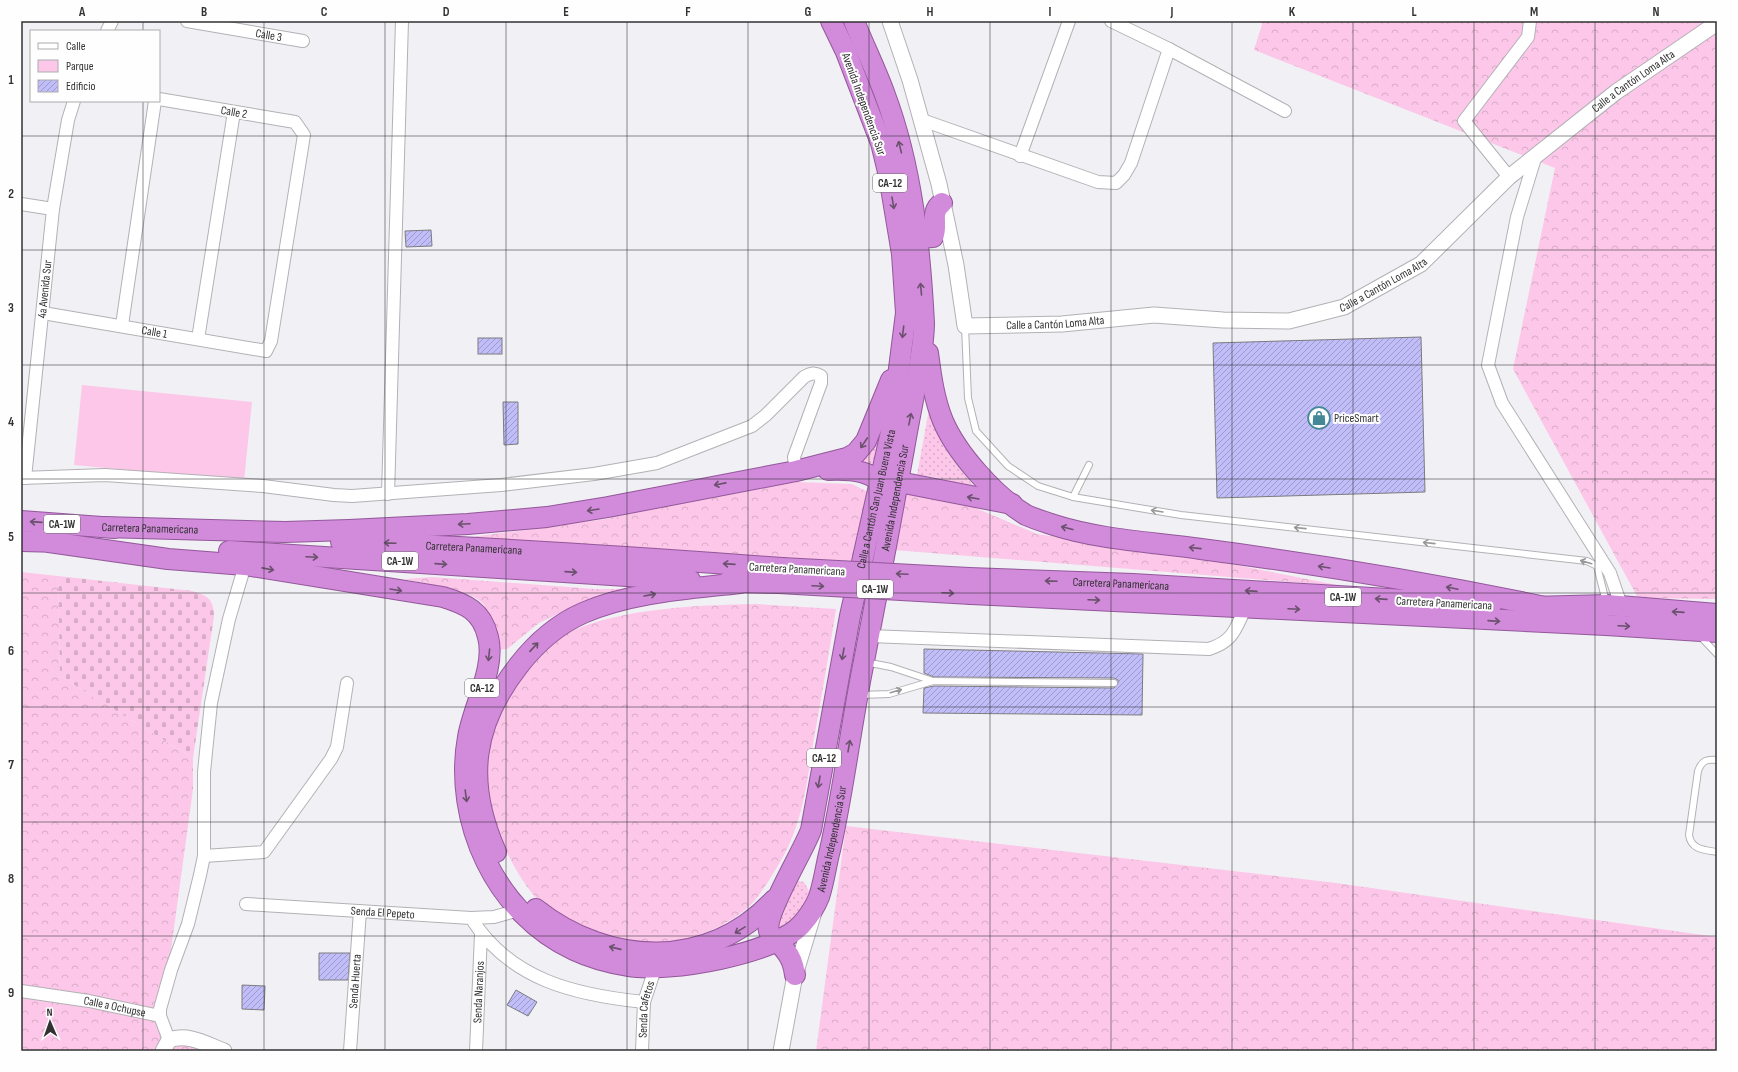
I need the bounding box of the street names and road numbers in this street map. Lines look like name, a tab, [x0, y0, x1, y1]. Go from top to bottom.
street label: Calle 3	[254, 26, 283, 45]
street label: Calle a Cantón Loma Alta	[1589, 47, 1678, 116]
street label: Avenida Independencia Sur	[838, 50, 889, 158]
street label: Calle 2	[220, 103, 248, 122]
road number: CA-12	[873, 174, 907, 192]
street label: Calle a Cantón Loma Alta	[1338, 255, 1431, 316]
street label: 4a Avenida Sur	[35, 259, 56, 319]
street label: Calle a Cantón Loma Alta	[1006, 313, 1105, 333]
street label: Calle 1	[140, 323, 169, 342]
street label: Calle a Cantón San Juan Buena Vista	[854, 428, 899, 570]
street label: Avenida Independencia Sur	[878, 443, 913, 553]
road number: CA-1W	[44, 515, 80, 533]
street label: Carretera Panamericana	[101, 520, 199, 538]
street label: Carretera Panamericana	[425, 538, 523, 558]
road number: CA-1W	[382, 552, 418, 570]
street label: Carretera Panamericana	[748, 559, 846, 580]
street label: Carretera Panamericana	[1072, 575, 1170, 594]
road number: CA-1W	[857, 580, 893, 598]
road number: CA-1W	[1325, 588, 1361, 606]
street label: Carretera Panamericana	[1395, 593, 1493, 614]
road number: CA-12	[465, 679, 499, 697]
road number: CA-12	[807, 749, 841, 767]
street label: Avenida Independencia Sur	[814, 784, 850, 895]
street label: Senda El Pepeto	[350, 904, 415, 922]
street label: Senda Huerta	[346, 953, 365, 1009]
street label: Senda Naranjos	[470, 961, 488, 1023]
street label: Senda Cafetos	[636, 979, 659, 1038]
street label: Calle a Ochupse	[83, 993, 147, 1021]

